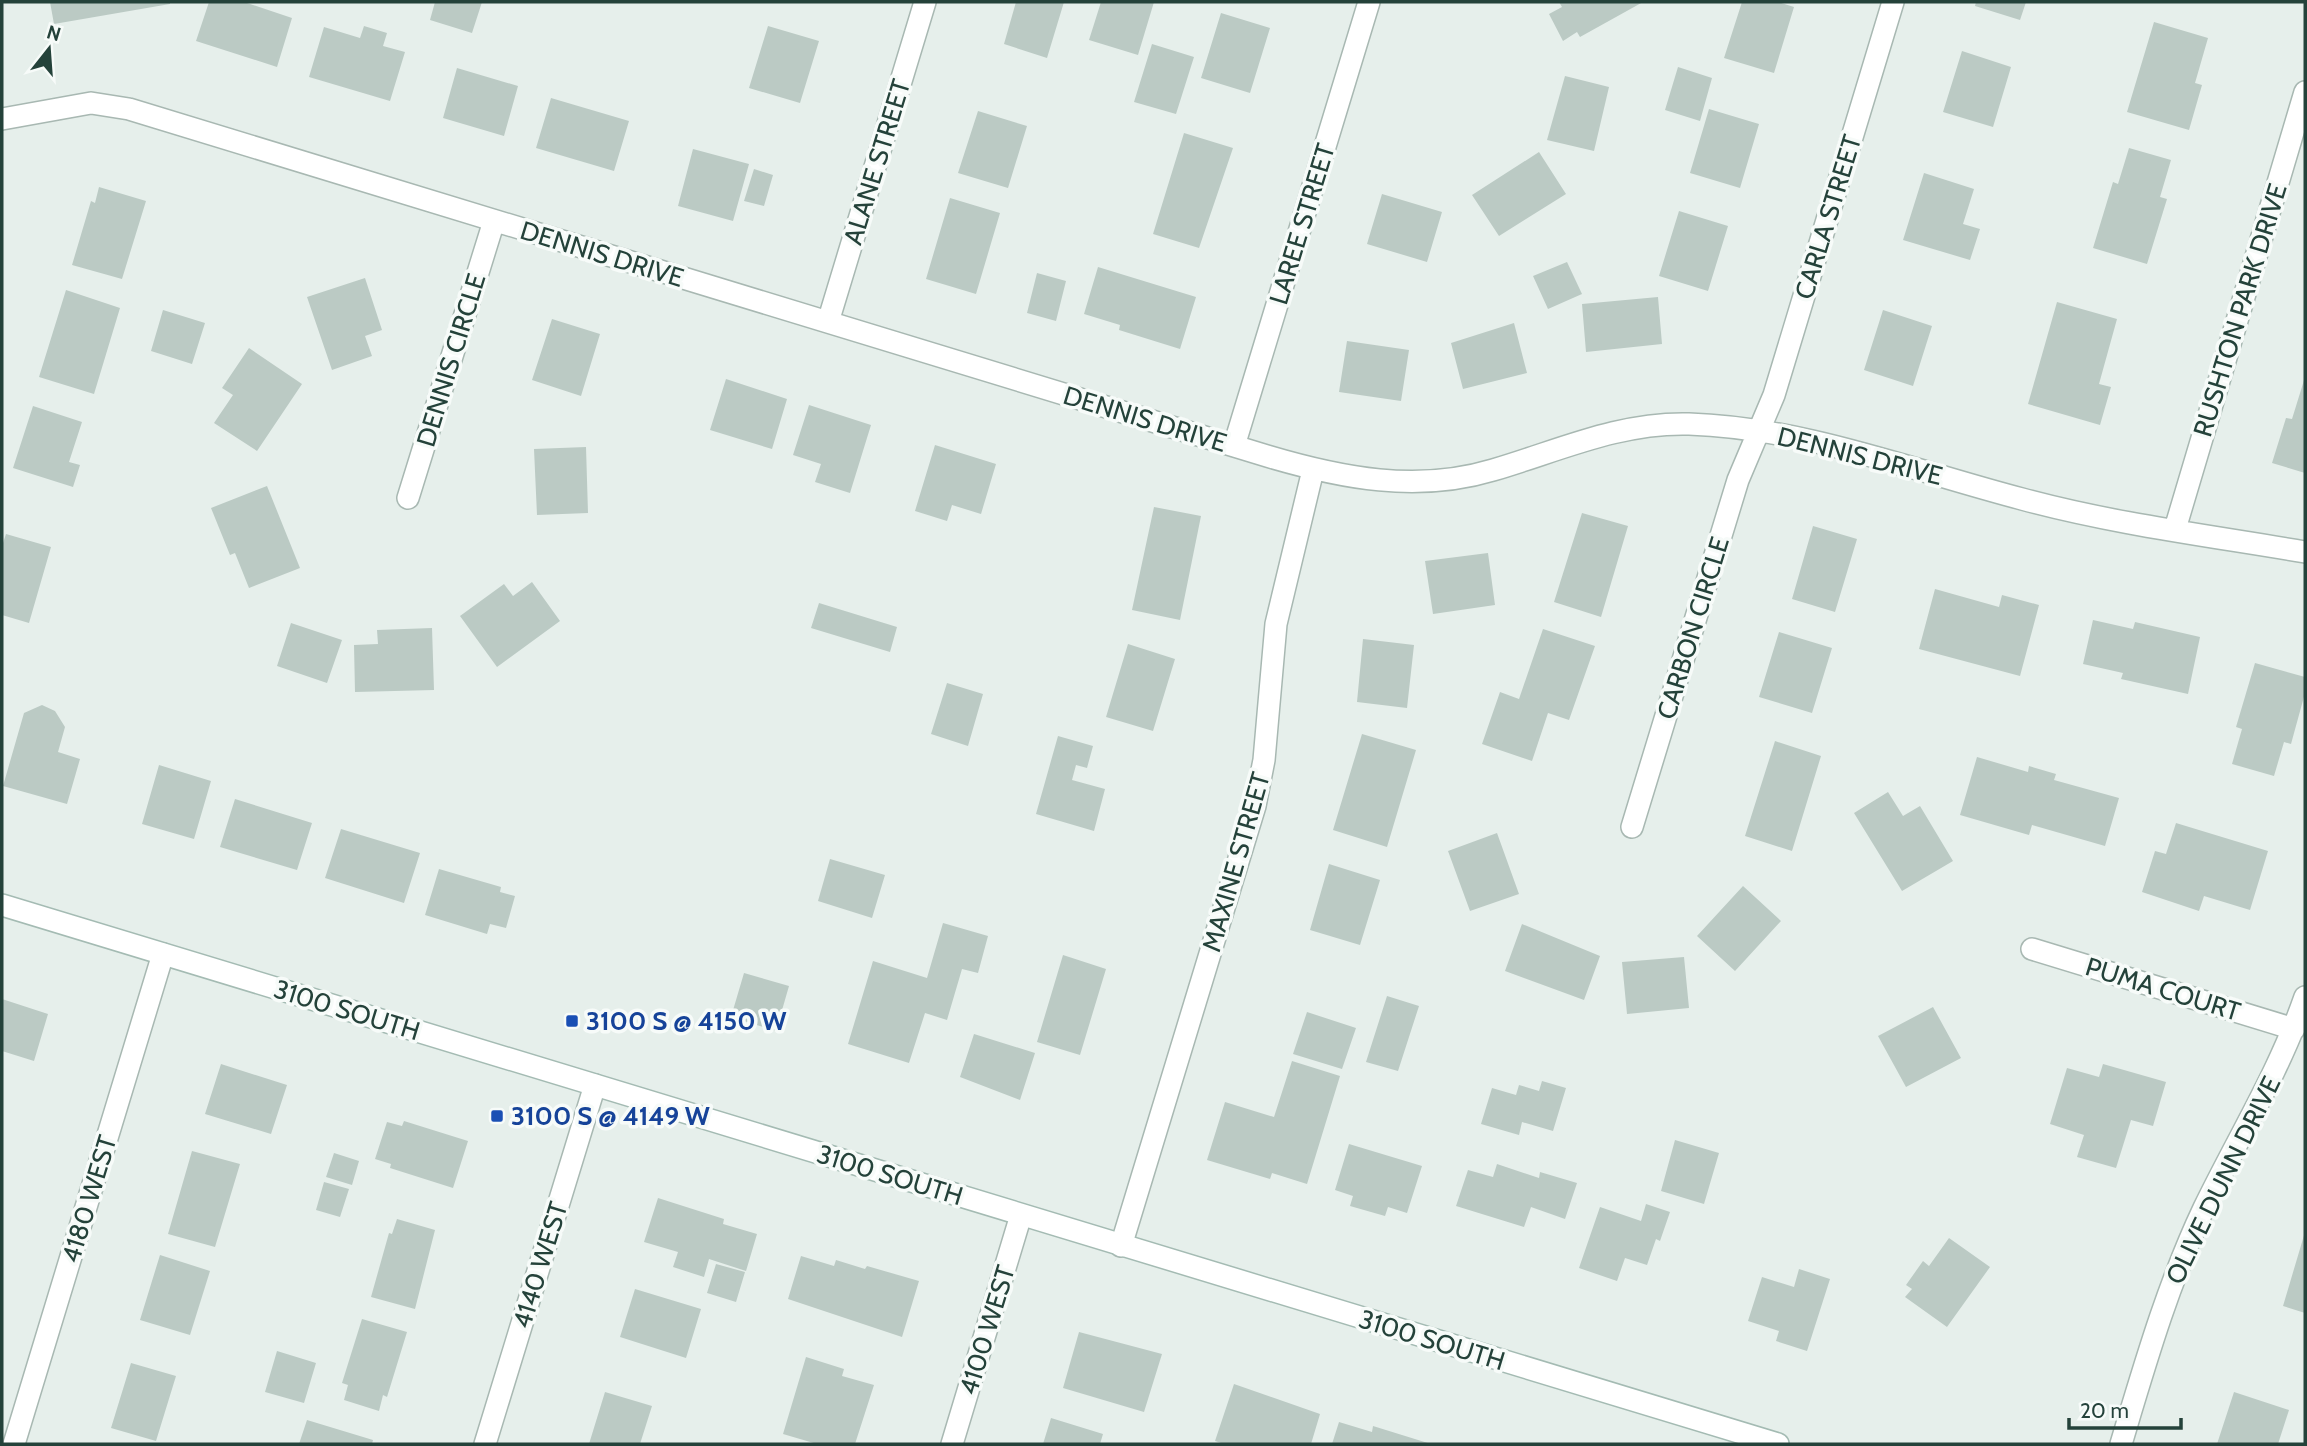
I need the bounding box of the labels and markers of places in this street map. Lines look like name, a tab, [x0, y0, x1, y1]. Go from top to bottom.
place label: 3100 S @ 4150 W	[586, 1005, 786, 1037]
marker: 3100 S @ 4150 W	[564, 1013, 580, 1029]
place label: 3100 S @ 4149 W	[511, 1100, 710, 1132]
marker: 3100 S @ 4149 W	[489, 1108, 505, 1124]

